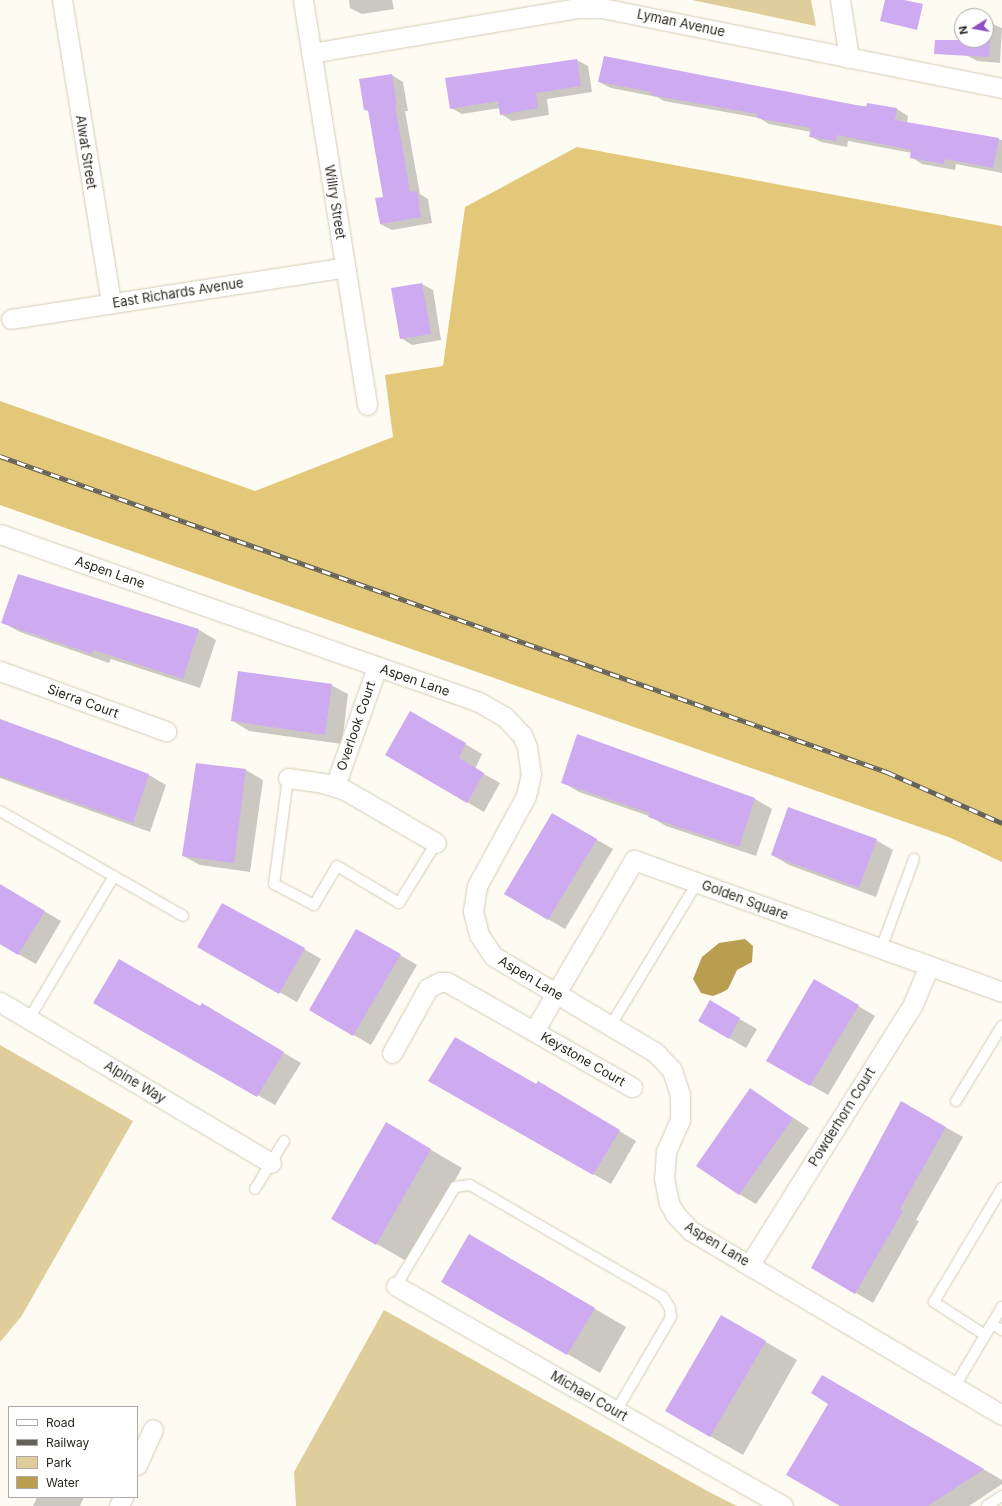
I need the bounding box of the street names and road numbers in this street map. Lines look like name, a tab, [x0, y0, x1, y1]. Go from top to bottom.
street label: Lyman Avenue	[636, 6, 726, 40]
street label: Alwat Street	[72, 114, 100, 190]
street label: Willry Street	[321, 164, 349, 240]
street label: East Richards Avenue	[111, 275, 245, 311]
street label: Aspen Lane	[73, 553, 147, 591]
street label: Aspen Lane	[378, 661, 452, 699]
street label: Overlook Court	[333, 679, 379, 773]
street label: Sierra Court	[45, 681, 121, 721]
street label: Golden Square	[700, 877, 790, 923]
street label: Aspen Lane	[496, 953, 566, 1003]
street label: Keystone Court	[538, 1029, 628, 1089]
street label: Alpine Way	[102, 1058, 168, 1106]
street label: Powderhorn Court	[805, 1065, 879, 1169]
street label: Aspen Lane	[682, 1219, 752, 1269]
street label: Michael Court	[548, 1368, 630, 1424]

